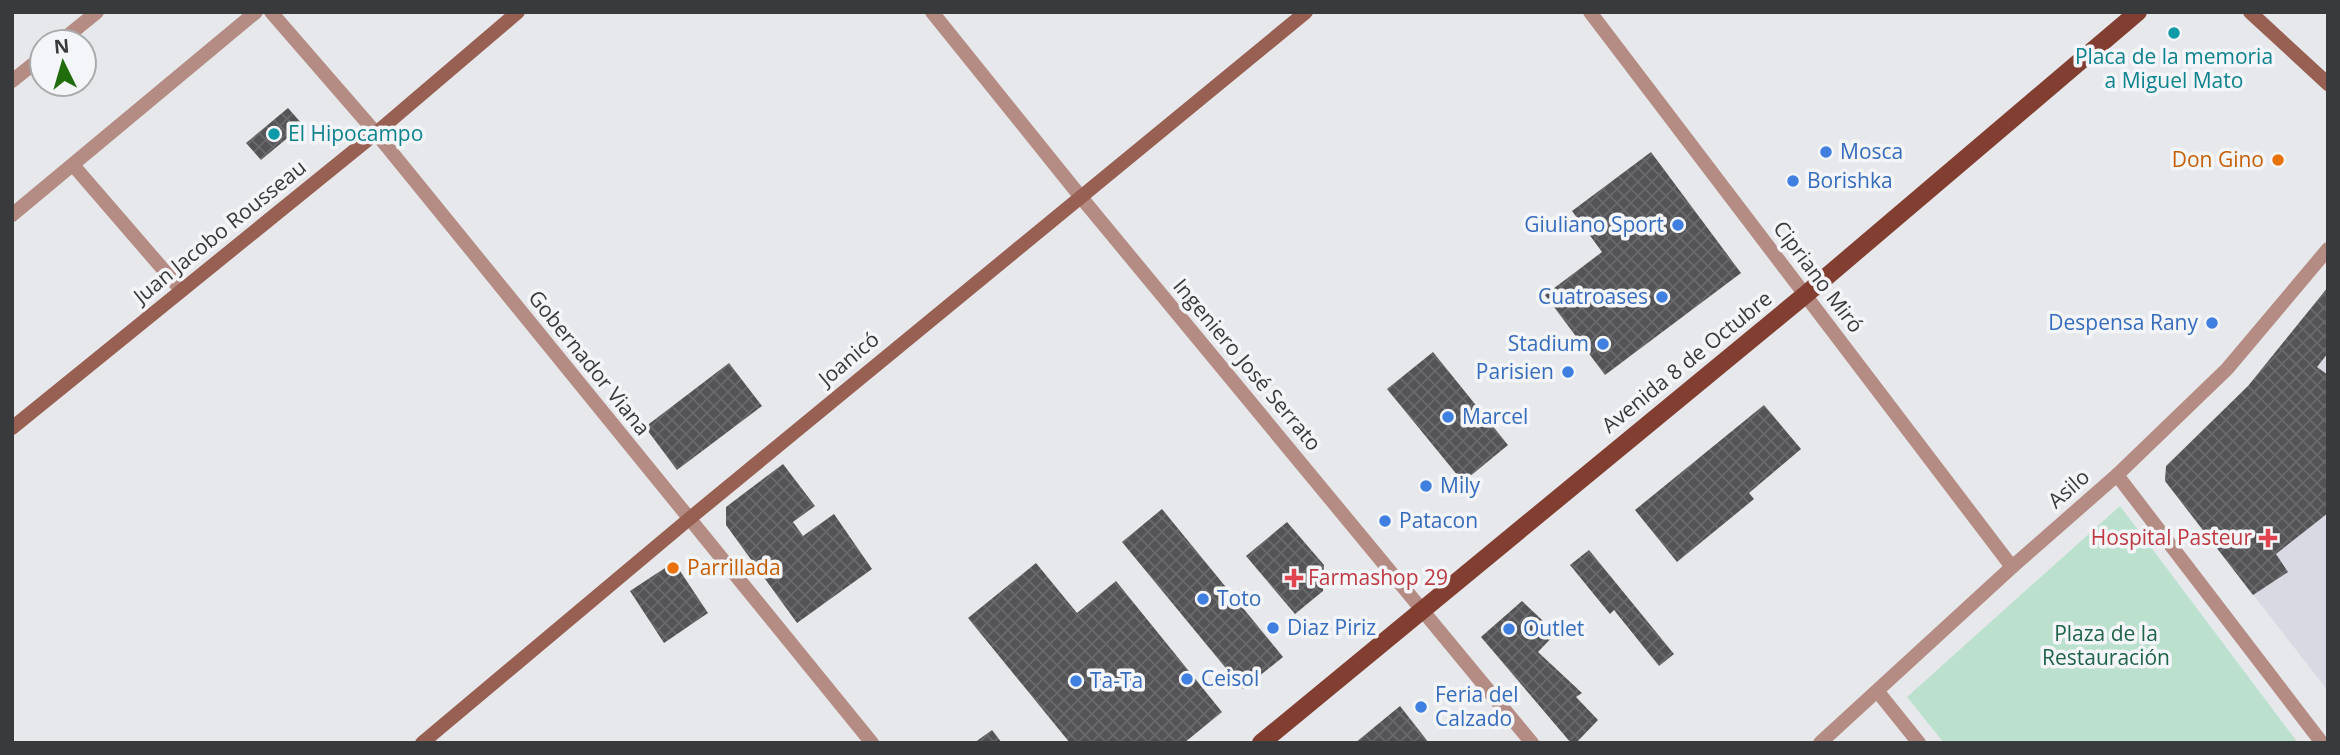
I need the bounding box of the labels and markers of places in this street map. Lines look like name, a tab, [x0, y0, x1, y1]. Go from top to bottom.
marker: Placa de la memoria a Miguel Mato	[2166, 25, 2182, 41]
place label: Placa de la memoria a Miguel Mato	[2075, 42, 2273, 94]
place label: El Hipocampo	[288, 119, 423, 147]
marker: El Hipocampo	[266, 126, 282, 142]
place label: Mosca	[1840, 137, 1903, 165]
marker: Mosca	[1818, 144, 1834, 160]
place label: Don Gino	[2172, 145, 2264, 173]
marker: Don Gino	[2270, 152, 2286, 168]
place label: Borishka	[1807, 166, 1893, 194]
marker: Borishka	[1785, 173, 1801, 189]
place label: Giuliano Sport	[1524, 210, 1664, 238]
marker: Giuliano Sport	[1670, 217, 1686, 233]
place label: Cuatroases	[1538, 282, 1648, 310]
marker: Cuatroases	[1654, 289, 1670, 305]
place label: Despensa Rany	[2048, 308, 2198, 336]
marker: Despensa Rany	[2204, 315, 2220, 331]
place label: Stadium	[1508, 329, 1589, 357]
marker: Stadium	[1595, 336, 1611, 352]
place label: Parisien	[1476, 357, 1554, 385]
marker: Parisien	[1560, 364, 1576, 380]
place label: Marcel	[1462, 402, 1528, 430]
marker: Marcel	[1440, 409, 1456, 425]
place label: Mily	[1440, 471, 1480, 499]
marker: Mily	[1418, 478, 1434, 494]
place label: Patacon	[1399, 506, 1478, 534]
marker: Patacon	[1377, 513, 1393, 529]
place label: Hospital Pasteur	[2091, 523, 2252, 551]
marker: Hospital Pasteur	[2258, 528, 2278, 548]
place label: Parrillada	[687, 553, 781, 581]
marker: Parrillada	[665, 560, 681, 576]
place label: Farmashop 29	[1308, 563, 1448, 591]
marker: Farmashop 29	[1286, 570, 1302, 586]
place label: Toto	[1217, 584, 1261, 612]
marker: Toto	[1195, 591, 1211, 607]
place label: Diaz Piriz	[1287, 613, 1376, 641]
place label: Outlet	[1523, 614, 1584, 642]
marker: Diaz Piriz	[1265, 620, 1281, 636]
marker: Outlet	[1501, 621, 1517, 637]
place label: Ceisol	[1201, 664, 1259, 692]
place label: Ta-Ta	[1090, 666, 1143, 694]
marker: Ceisol	[1179, 671, 1195, 687]
marker: Ta-Ta	[1068, 673, 1084, 689]
place label: Feria del Calzado	[1435, 680, 1519, 732]
marker: Feria del Calzado	[1413, 699, 1429, 715]

